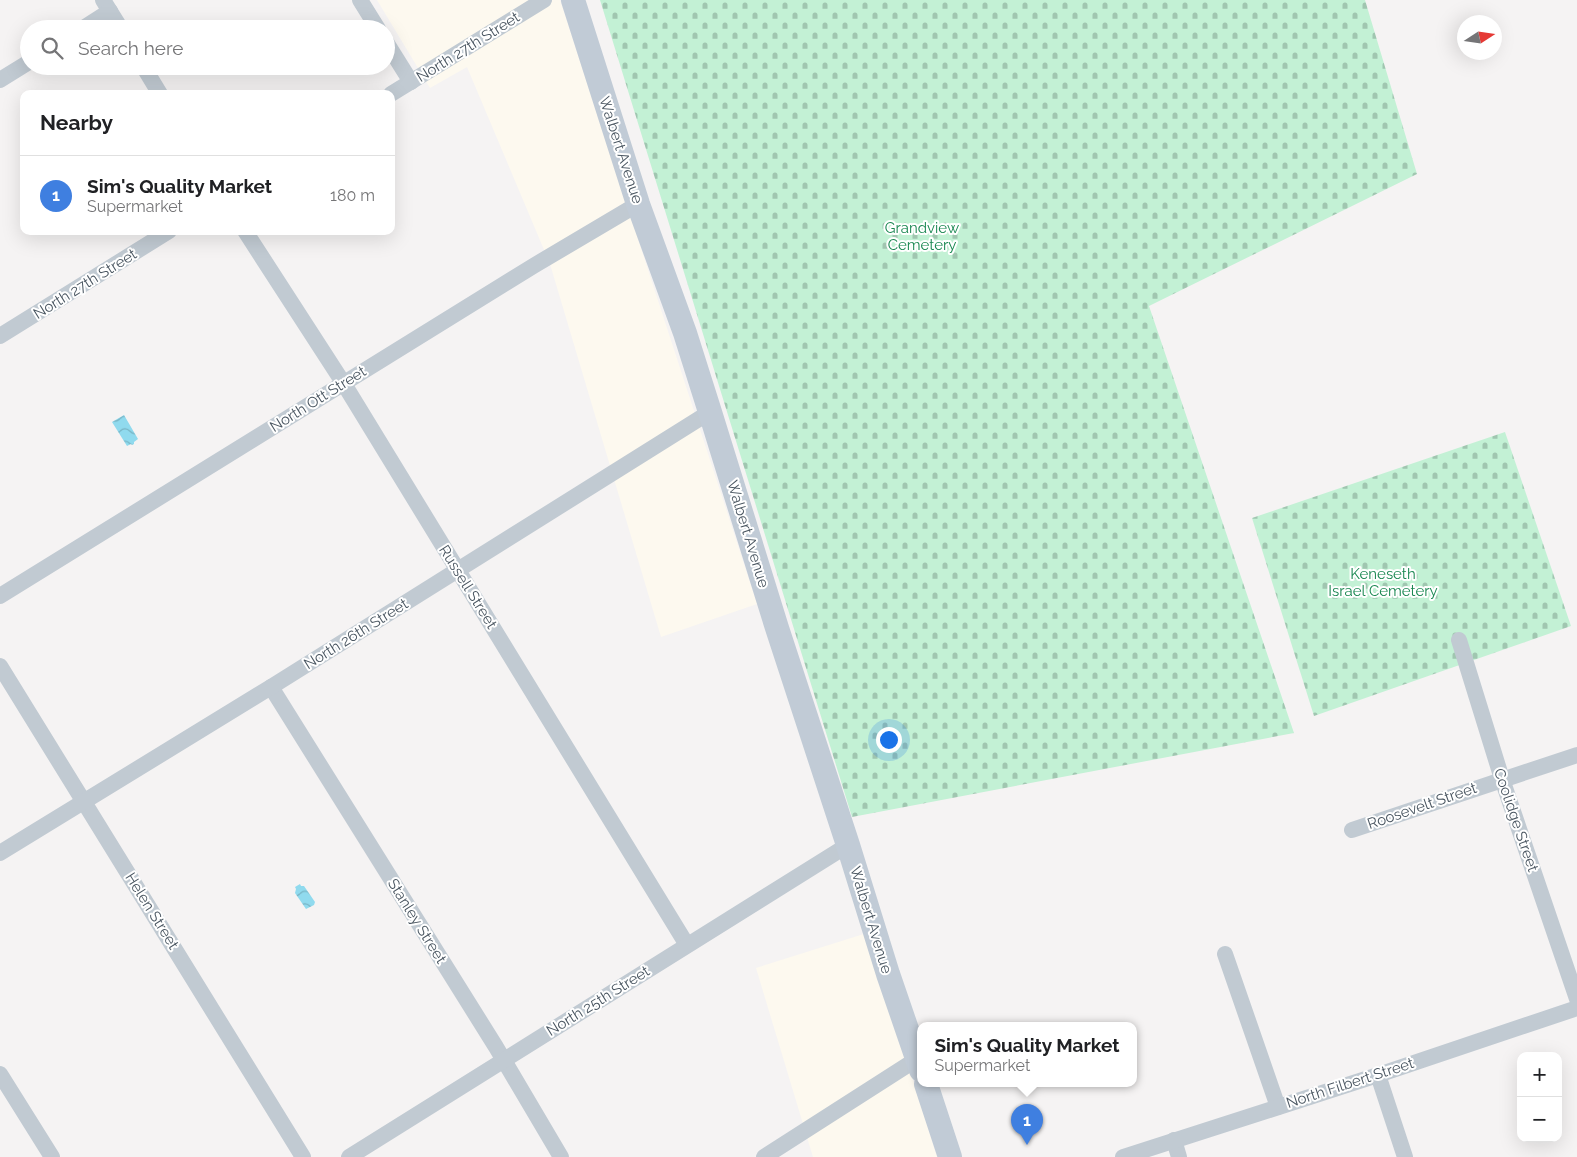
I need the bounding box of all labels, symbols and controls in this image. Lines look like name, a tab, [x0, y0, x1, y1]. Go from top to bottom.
street label: North 27th Street	[413, 8, 523, 86]
north arrow	[1457, 15, 1502, 60]
search box	[20, 20, 395, 75]
icon: search	[38, 34, 66, 62]
text: Search here	[78, 37, 184, 59]
street label: Walbert Avenue	[595, 94, 647, 206]
text: Nearby	[40, 110, 113, 135]
text: Sim's Quality Market	[87, 175, 272, 197]
text: 1	[52, 186, 60, 205]
text: 180 m	[330, 186, 375, 205]
text: Supermarket	[87, 197, 183, 216]
park label: Grandview Cemetery	[885, 219, 959, 254]
street label: North 27th Street	[30, 245, 140, 323]
street label: North Ott Street	[267, 362, 369, 436]
street label: Walbert Avenue	[723, 478, 773, 590]
street label: Russell Street	[435, 542, 501, 632]
park label: Keneseth Israel Cemetery	[1328, 565, 1438, 600]
street label: North 26th Street	[301, 595, 411, 673]
your location	[876, 727, 902, 753]
street label: Coolidge Street	[1490, 766, 1542, 874]
street label: Roosevelt Street	[1365, 779, 1479, 833]
street label: Walbert Avenue	[846, 864, 896, 976]
street label: Helen Street	[121, 869, 183, 953]
street label: Stanley Street	[384, 875, 450, 967]
street label: North 25th Street	[543, 962, 653, 1040]
popup	[917, 1022, 1137, 1087]
text: Sim's Quality Market	[934, 1034, 1120, 1056]
map controls	[1517, 1052, 1562, 1142]
button: +	[1517, 1052, 1562, 1097]
street label: North Filbert Street	[1284, 1054, 1416, 1112]
text: Supermarket	[934, 1056, 1030, 1075]
button: −	[1517, 1097, 1562, 1142]
pin: 1	[1011, 1104, 1043, 1145]

